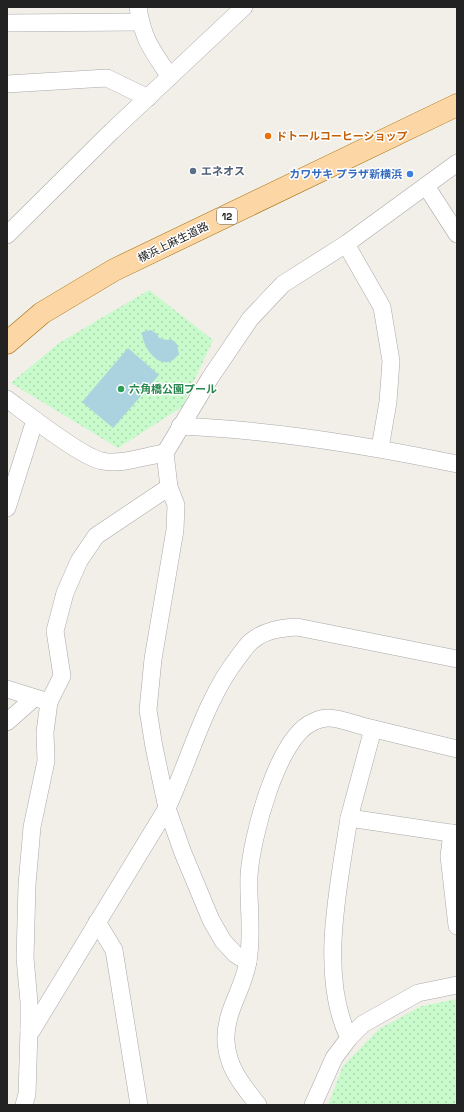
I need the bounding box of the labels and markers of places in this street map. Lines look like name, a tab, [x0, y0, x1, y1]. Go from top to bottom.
place label: ドトールコーヒーショップ	[276, 129, 408, 143]
marker: ドトールコーヒーショップ	[263, 131, 273, 141]
place label: エネオス	[201, 164, 245, 178]
marker: エネオス	[188, 166, 198, 176]
place label: カワサキ プラザ新横浜	[289, 167, 402, 181]
marker: カワサキ プラザ新横浜	[405, 169, 415, 179]
place label: 六角橋公園プール	[129, 382, 217, 396]
marker: 六角橋公園プール	[116, 384, 126, 394]

